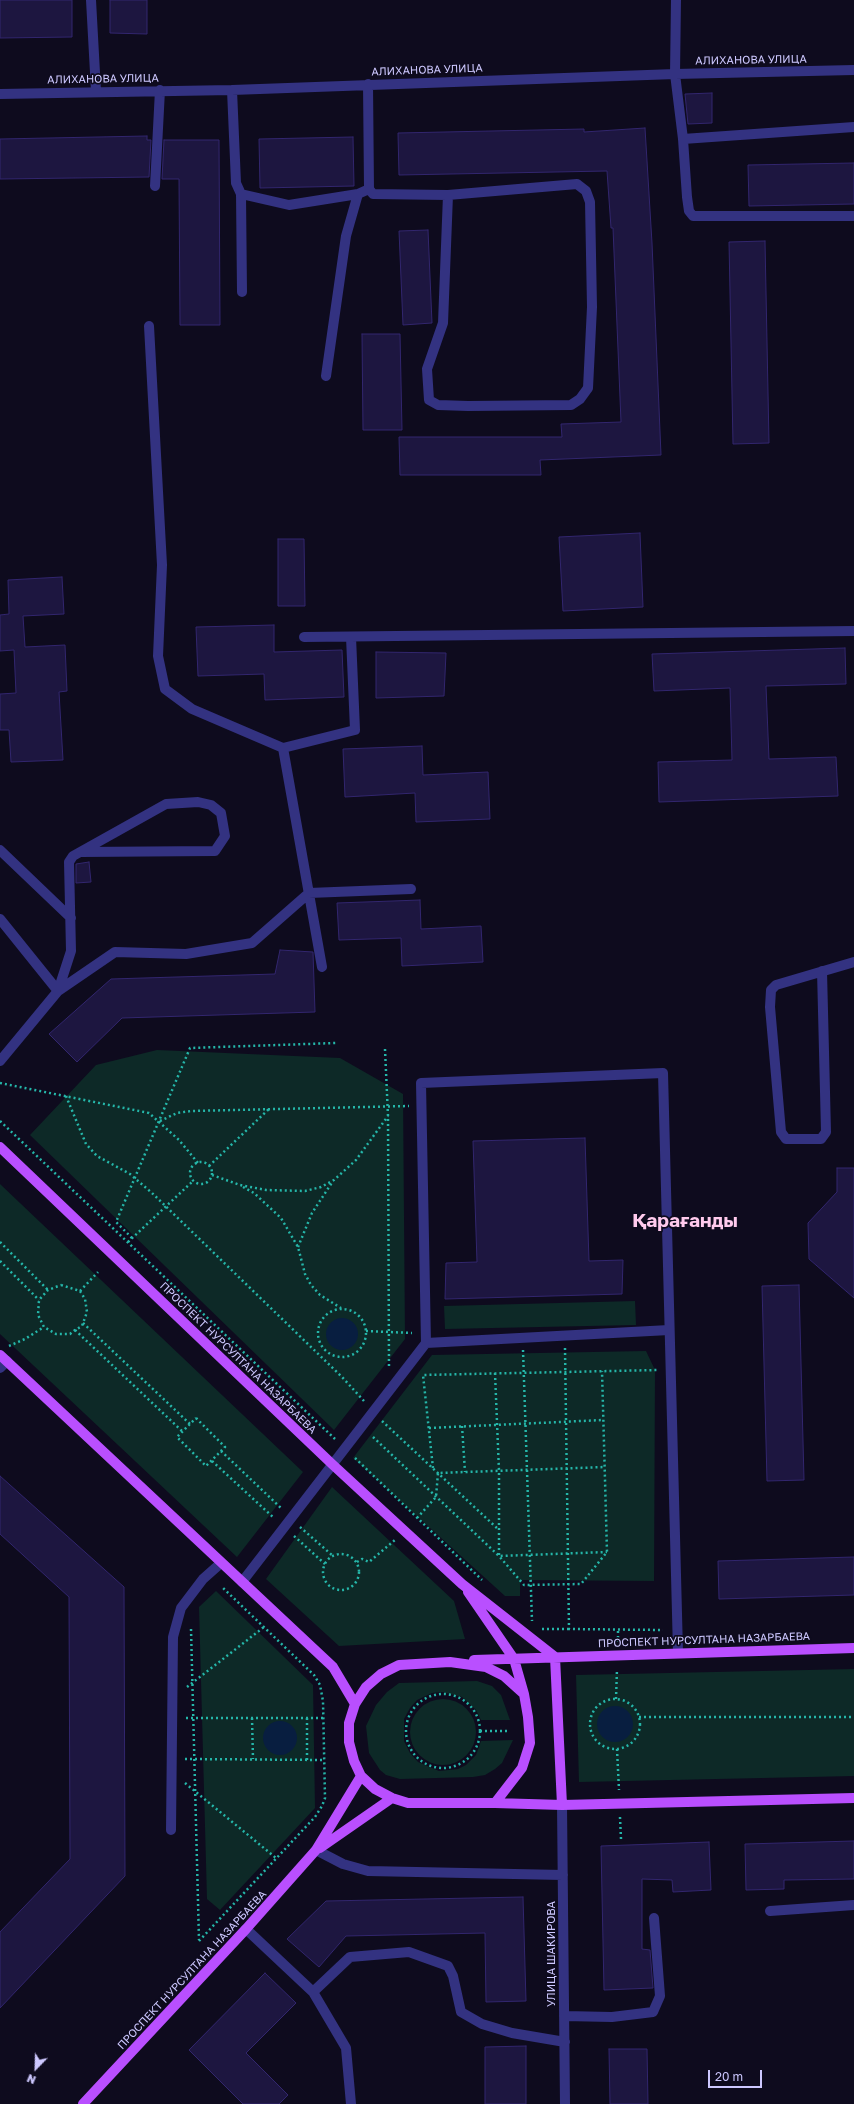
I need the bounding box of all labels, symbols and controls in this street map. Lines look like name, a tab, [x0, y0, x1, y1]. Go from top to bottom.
street label: АЛИХАНОВА УЛИЦА	[695, 52, 807, 68]
street label: АЛИХАНОВА УЛИЦА	[371, 61, 483, 79]
street label: АЛИХАНОВА УЛИЦА	[47, 71, 159, 87]
district label: Қарағанды	[632, 1210, 738, 1232]
street label: ПРОСПЕКТ НУРСУЛТАНА НАЗАРБАЕВА	[157, 1279, 319, 1437]
street label: ПРОСПЕКТ НУРСУЛТАНА НАЗАРБАЕВА	[598, 1630, 810, 1650]
street label: ПРОСПЕКТ НУРСУЛТАНА НАЗАРБАЕВА	[115, 1888, 269, 2052]
street label: УЛИЦА ШАКИРОВА	[545, 1901, 559, 2007]
north arrow	[16, 2048, 56, 2088]
scale bar	[710, 2062, 764, 2088]
text: 20 m	[715, 2069, 743, 2084]
text: N	[25, 2072, 38, 2087]

